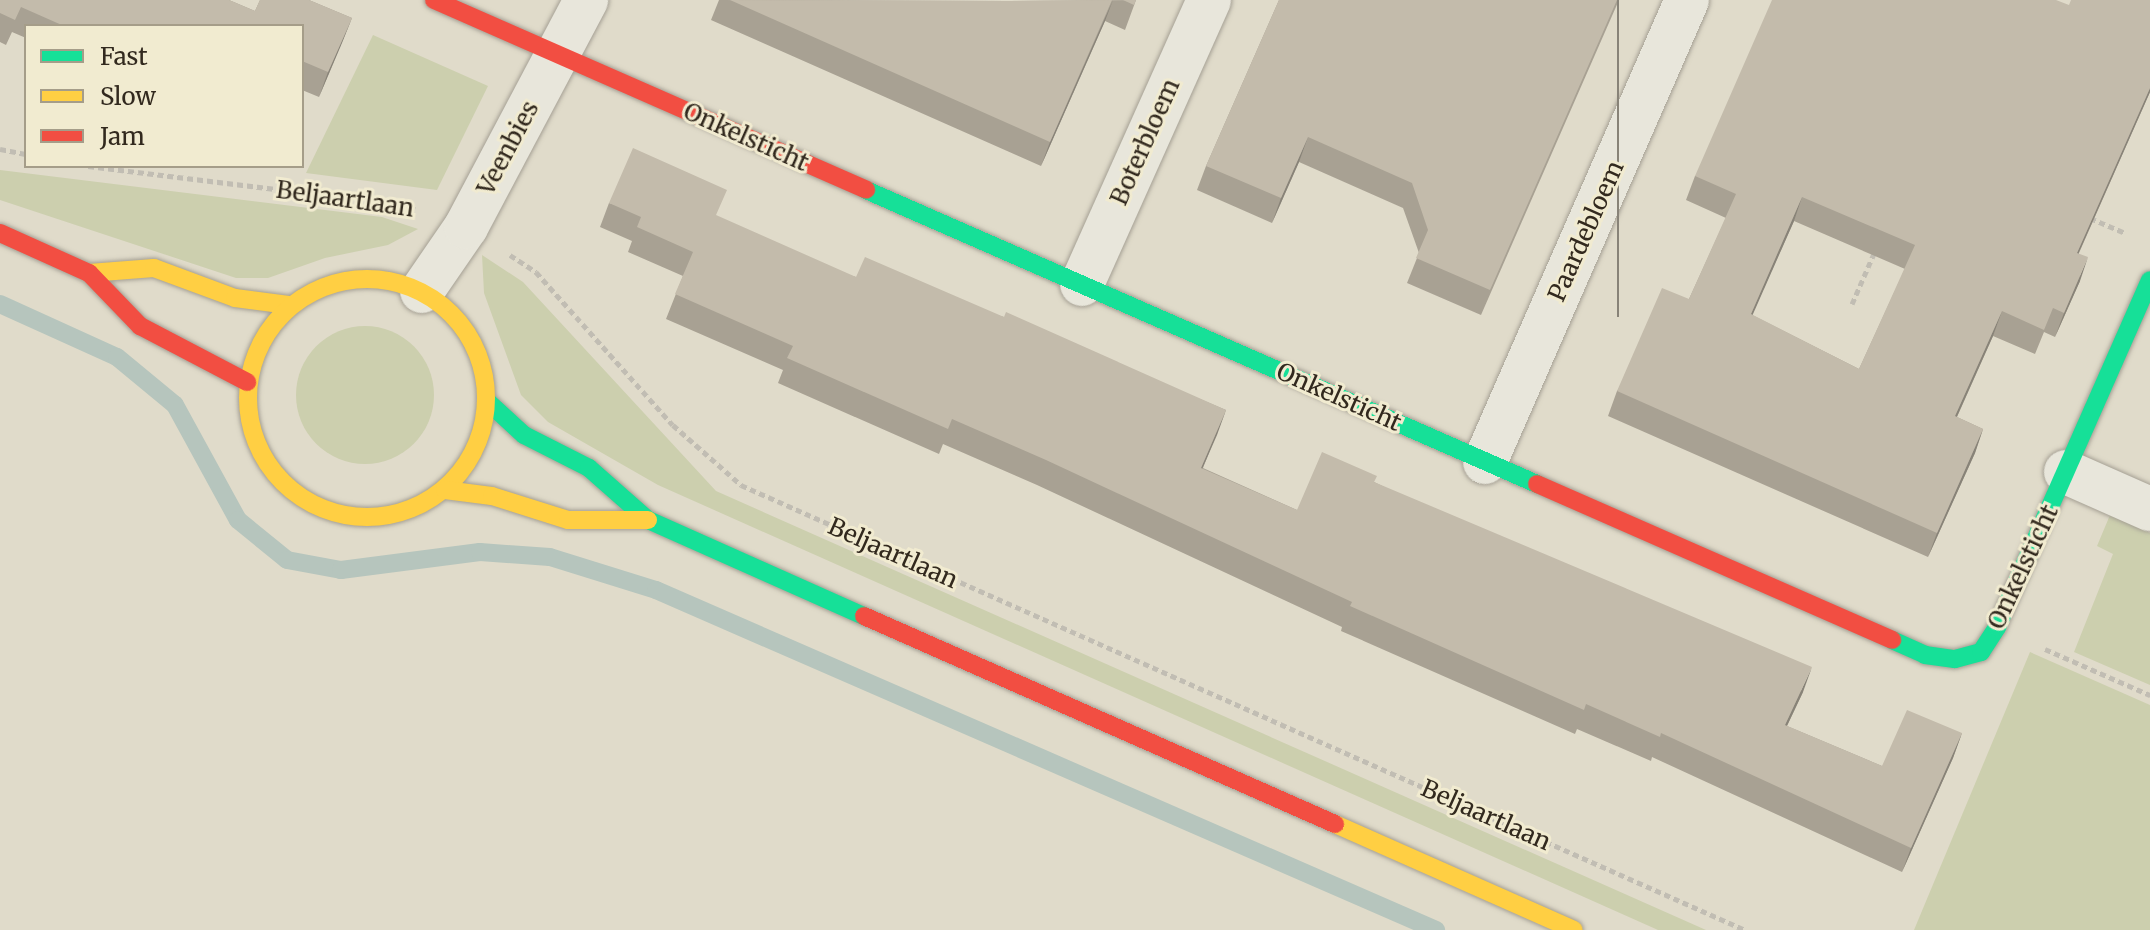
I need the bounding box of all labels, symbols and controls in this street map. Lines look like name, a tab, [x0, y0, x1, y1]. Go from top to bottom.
legend	[24, 24, 304, 168]
text: Fast	[100, 41, 148, 72]
street label: Boterbloem	[1104, 74, 1186, 210]
text: Slow	[100, 81, 156, 112]
street label: Veenbies	[471, 96, 545, 200]
street label: Onkelsticht	[679, 97, 813, 177]
text: Jam	[100, 121, 145, 152]
street label: Paardebloem	[1542, 156, 1630, 306]
street label: Beljaartlaan	[274, 175, 416, 223]
street label: Onkelsticht	[1272, 357, 1406, 437]
street label: Onkelsticht	[1982, 500, 2064, 634]
street label: Beljaartlaan	[824, 512, 962, 594]
street label: Beljaartlaan	[1417, 774, 1555, 856]

